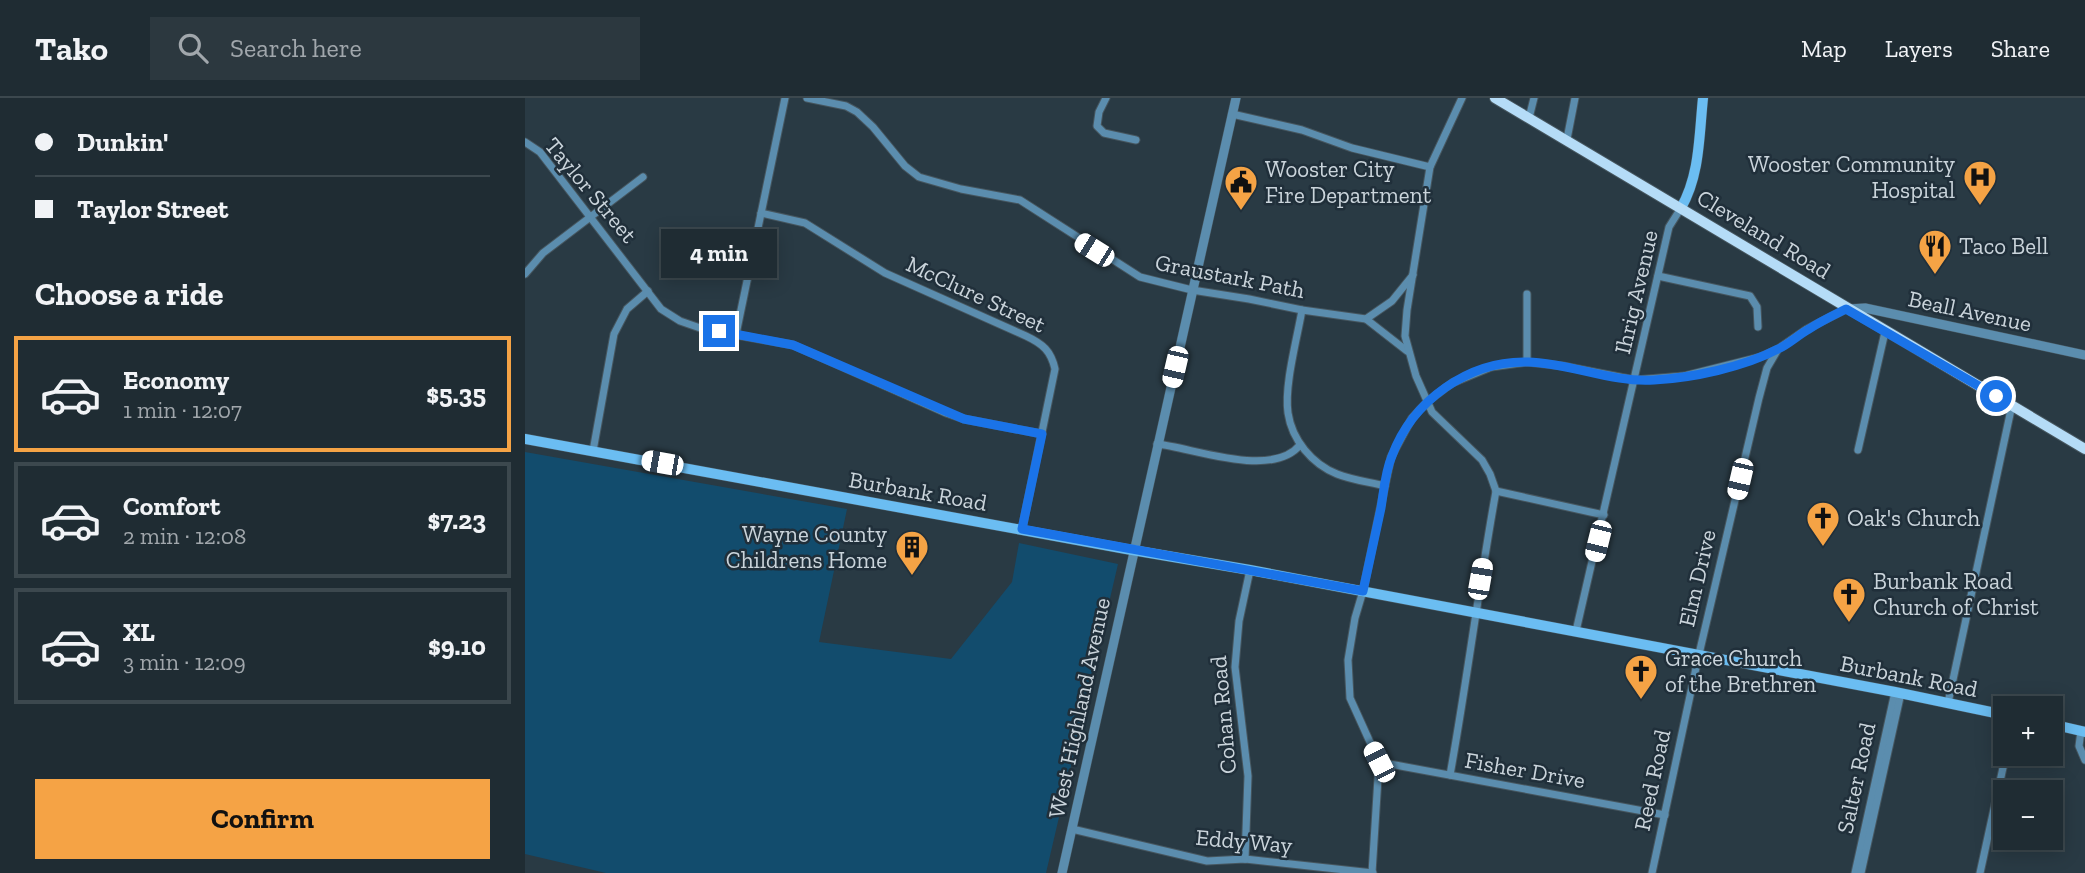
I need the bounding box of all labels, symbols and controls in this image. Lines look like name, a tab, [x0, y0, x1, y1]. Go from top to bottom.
search box	[150, 17, 640, 80]
text: Tako	[35, 29, 108, 68]
icon: search	[174, 29, 212, 67]
text: Search here	[230, 32, 362, 64]
text: Map	[1801, 34, 1847, 63]
text: Layers	[1885, 34, 1953, 63]
text: Share	[1991, 34, 2050, 63]
text: Dunkin'	[77, 126, 168, 158]
street label: Taylor Street	[539, 132, 643, 249]
place label: Wooster Community Hospital	[1748, 150, 1955, 204]
place label: Wooster City Fire Department	[1265, 155, 1432, 209]
hospital icon: Wooster Community Hospital	[1961, 158, 1999, 207]
public building icon: Wooster City Fire Department	[1222, 163, 1260, 212]
street label: Cleveland Road	[1692, 183, 1836, 285]
text: Taylor Street	[77, 193, 228, 225]
street label: Ihrig Avenue	[1608, 227, 1664, 357]
restaurant icon: Taco Bell	[1916, 227, 1954, 276]
callout: 4 min	[661, 230, 777, 278]
car	[1071, 230, 1118, 270]
place label: Taco Bell	[1959, 232, 2048, 260]
text: 4 min	[690, 239, 748, 267]
street label: Graustark Path	[1153, 248, 1307, 304]
street label: McClure Street	[902, 249, 1051, 339]
text: Choose a ride	[35, 275, 223, 313]
street label: Beall Avenue	[1906, 284, 2034, 338]
route end	[703, 315, 735, 347]
car	[1161, 344, 1190, 390]
icon: car	[39, 363, 102, 426]
text: Economy	[123, 364, 229, 396]
text: $5.35	[426, 378, 486, 410]
route start	[1980, 380, 2012, 412]
text: 1 min · 12:07	[123, 396, 242, 424]
car	[640, 449, 685, 477]
car	[1726, 456, 1755, 502]
street label: Burbank Road	[847, 465, 990, 517]
icon: car	[39, 489, 102, 552]
text: Comfort	[123, 490, 220, 522]
church icon: Oak's Church	[1804, 499, 1842, 548]
text: $7.23	[428, 504, 486, 536]
place label: Oak's Church	[1847, 504, 1980, 532]
car	[1583, 518, 1614, 564]
place label: Wayne County Childrens Home	[726, 520, 887, 574]
text: 2 min · 12:08	[123, 522, 247, 550]
street label: Elm Drive	[1672, 527, 1722, 629]
building icon: Wayne County Childrens Home	[893, 528, 931, 577]
car	[1467, 556, 1494, 602]
place label: Burbank Road Church of Christ	[1873, 567, 2039, 621]
church icon: Burbank Road Church of Christ	[1830, 575, 1868, 624]
street label: West Highland Avenue	[1042, 595, 1116, 821]
icon: car	[39, 615, 102, 678]
text: XL	[123, 616, 155, 648]
text: $9.10	[428, 630, 486, 662]
place label: Grace Church of the Brethren	[1665, 644, 1816, 698]
text: 3 min · 12:09	[123, 648, 246, 676]
street label: Burbank Road	[1838, 649, 1981, 703]
church icon: Grace Church of the Brethren	[1622, 652, 1660, 701]
street label: Cohan Road	[1204, 654, 1242, 775]
map controls	[1993, 696, 2063, 850]
button: +	[1993, 696, 2063, 766]
street label: Salter Road	[1831, 720, 1881, 836]
street label: Reed Road	[1628, 726, 1676, 833]
car	[1361, 739, 1398, 785]
street label: Fisher Drive	[1463, 746, 1587, 794]
button: Confirm	[35, 779, 490, 859]
button: −	[1993, 780, 2063, 850]
street label: Eddy Way	[1194, 823, 1294, 859]

